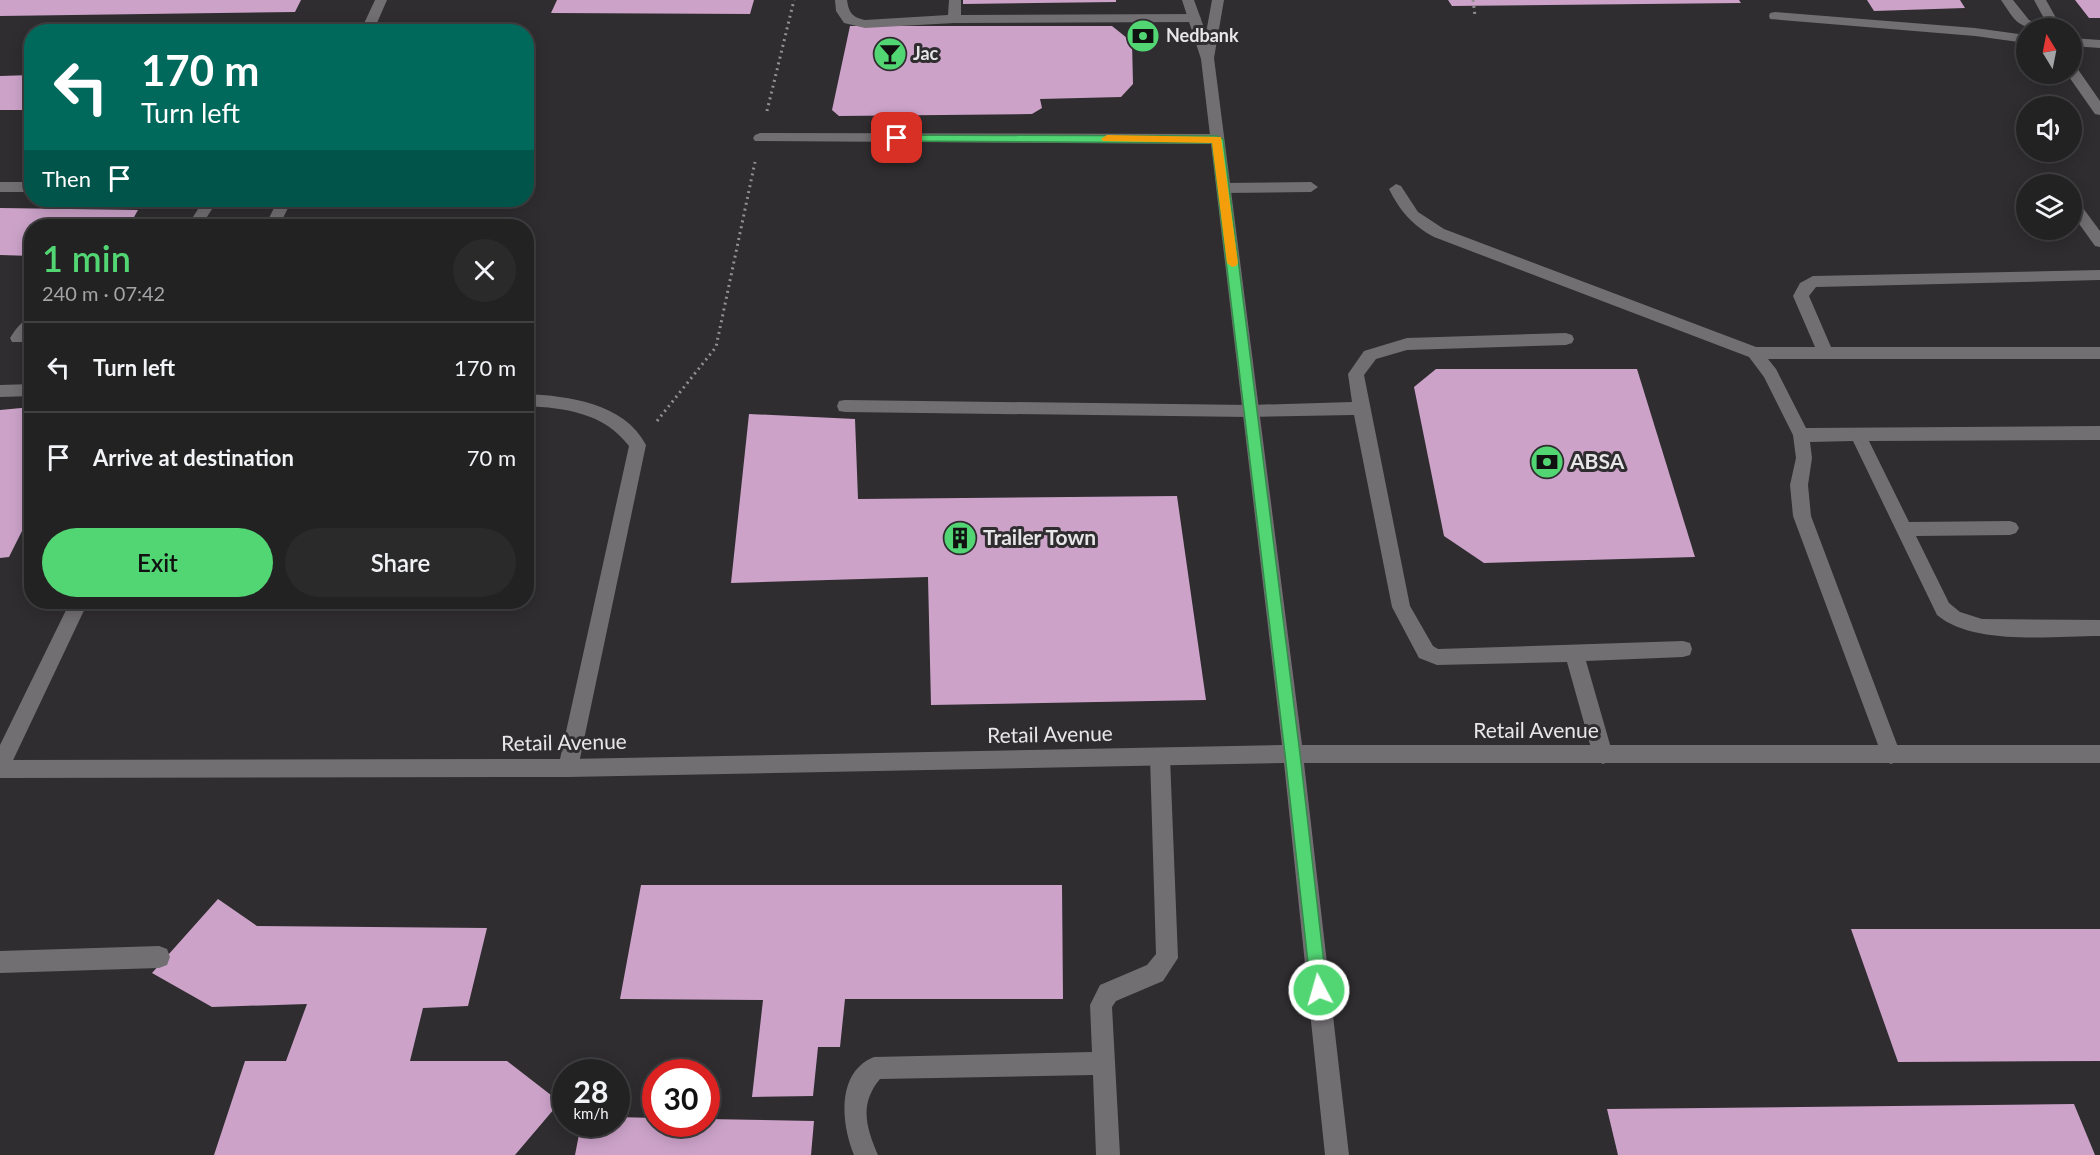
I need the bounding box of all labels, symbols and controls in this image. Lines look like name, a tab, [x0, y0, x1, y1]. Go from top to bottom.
bank icon: Nedbank	[1125, 18, 1161, 54]
north arrow	[2016, 18, 2082, 84]
map controls	[2016, 18, 2082, 240]
place label: Nedbank	[1166, 24, 1239, 46]
bar icon: Jac	[872, 36, 908, 72]
place label: Jac	[913, 42, 939, 64]
text: 170 m	[141, 45, 259, 95]
icon: left	[42, 48, 120, 126]
text: Turn left	[141, 96, 240, 129]
button: sound	[2016, 96, 2082, 162]
pin	[871, 112, 922, 163]
icon: arrive	[880, 121, 913, 154]
icon: arrive	[103, 162, 136, 195]
text: Then	[42, 165, 91, 192]
button: layers	[2016, 174, 2082, 240]
text: 1 min	[42, 236, 131, 280]
button: close	[453, 239, 516, 302]
text: 240 m · 07:42	[42, 281, 165, 305]
icon: left	[42, 351, 75, 384]
text: Turn left	[93, 354, 175, 381]
text: 170 m	[454, 354, 516, 381]
icon: arrive	[42, 441, 75, 474]
text: Arrive at destination	[93, 444, 294, 471]
text: 70 m	[467, 444, 516, 471]
bank icon: ABSA	[1529, 444, 1565, 480]
place label: ABSA	[1569, 448, 1625, 473]
building icon: Trailer Town	[942, 520, 978, 556]
place label: Trailer Town	[983, 524, 1096, 549]
button: Exit	[42, 528, 273, 597]
button: Share	[285, 528, 516, 597]
street label: Retail Avenue	[1473, 717, 1599, 742]
street label: Retail Avenue	[987, 720, 1113, 747]
street label: Retail Avenue	[501, 728, 627, 755]
position arrow	[1287, 958, 1351, 1022]
speed limit sign: 30	[642, 1059, 720, 1137]
text: 28	[574, 1073, 608, 1109]
text: km/h	[573, 1104, 609, 1122]

